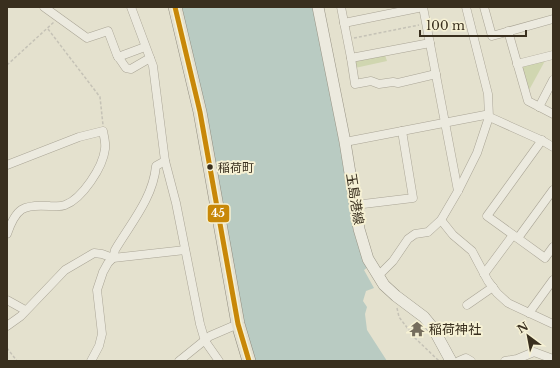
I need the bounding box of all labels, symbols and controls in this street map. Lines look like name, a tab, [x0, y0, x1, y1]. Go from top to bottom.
scale bar	[420, 12, 526, 38]
text: 100 m	[426, 18, 465, 33]
place label: 稲荷町	[218, 160, 254, 175]
marker: 稲荷町	[205, 162, 215, 172]
street label: 玉島港線	[343, 172, 367, 226]
line badge: 45	[207, 204, 230, 223]
text: 45	[211, 206, 225, 220]
north arrow	[508, 316, 548, 356]
text: N	[515, 318, 531, 336]
temple icon: 稲荷神社	[408, 320, 426, 338]
place label: 稲荷神社	[429, 321, 481, 338]

